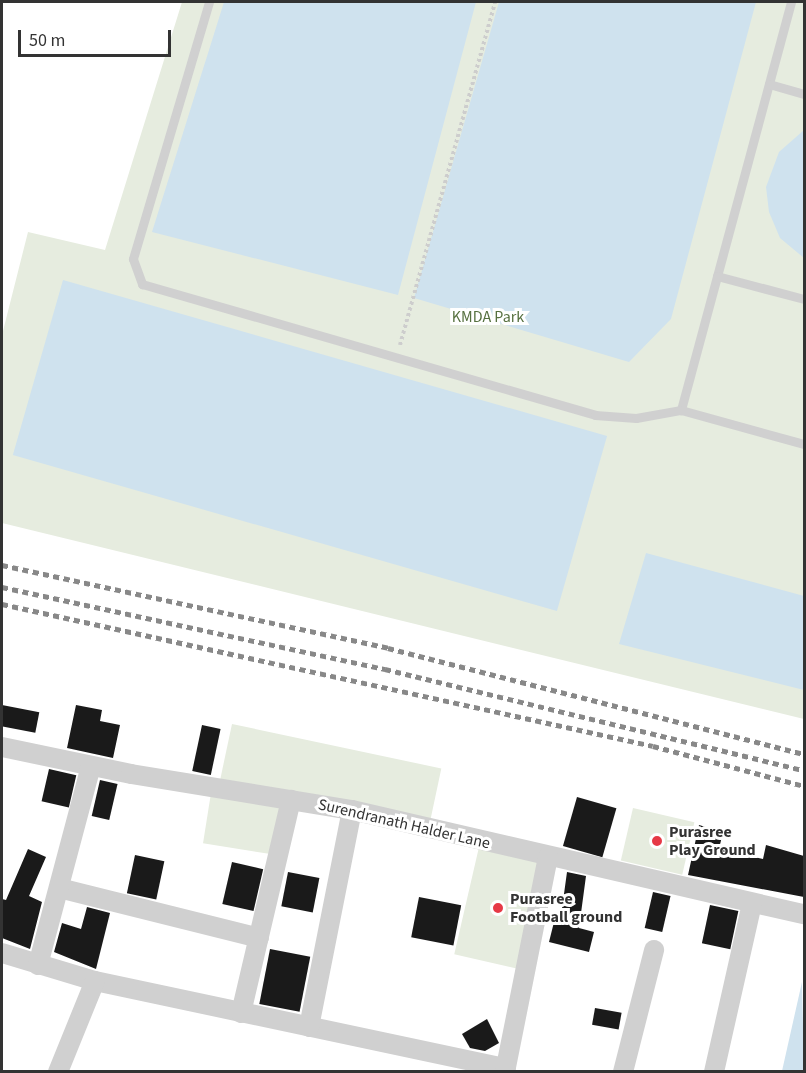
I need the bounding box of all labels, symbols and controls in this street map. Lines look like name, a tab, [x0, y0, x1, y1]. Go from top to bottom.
scale bar	[21, 18, 174, 56]
text: 50 m	[29, 28, 65, 53]
park label: KMDA Park	[452, 307, 524, 327]
street label: Surendranath Halder Lane	[316, 795, 492, 853]
place label: Purasree Play Ground	[669, 822, 756, 860]
marker: Purasree Play Ground	[650, 834, 664, 848]
place label: Purasree Football ground	[510, 889, 622, 927]
marker: Purasree Football ground	[491, 901, 505, 915]

